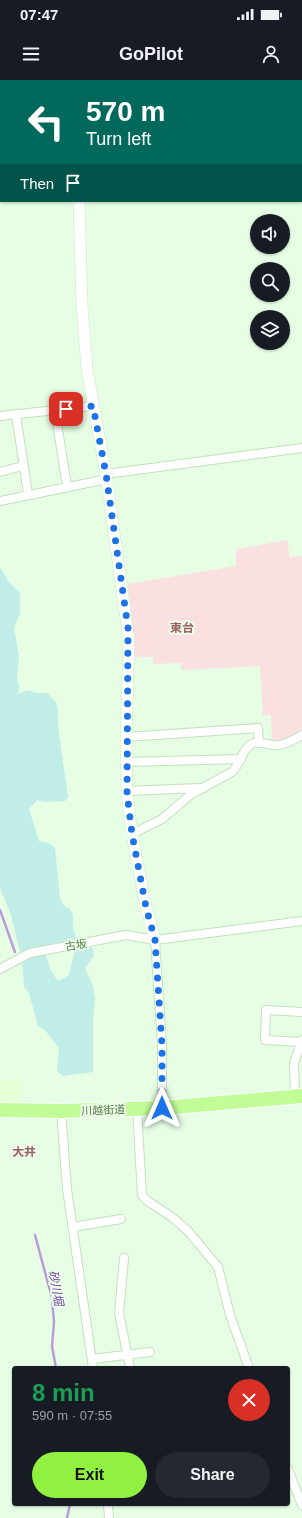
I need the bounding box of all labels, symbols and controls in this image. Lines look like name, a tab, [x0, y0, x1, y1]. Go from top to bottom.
text: 07:47	[20, 6, 58, 23]
icon: menu	[20, 43, 42, 65]
icon: person	[260, 43, 282, 65]
text: GoPilot	[119, 44, 183, 64]
icon: left	[20, 96, 72, 148]
text: 570 m	[86, 96, 165, 127]
text: Turn left	[86, 129, 151, 149]
icon: arrive	[62, 172, 84, 194]
text: Then	[20, 175, 54, 192]
map controls	[250, 214, 290, 350]
button: sound	[250, 214, 290, 254]
button: search	[250, 262, 290, 302]
button: layers	[250, 310, 290, 350]
pin	[49, 392, 83, 426]
icon: arrive	[55, 398, 77, 420]
district label: 東台	[170, 621, 194, 635]
street label: 古坂	[64, 937, 88, 953]
position arrow	[141, 1087, 183, 1129]
street label: 川越街道	[81, 1103, 125, 1117]
district label: 大井	[12, 1145, 36, 1159]
water label: 砂川堀	[46, 1269, 66, 1309]
text: 8 min	[32, 1379, 95, 1406]
button: close	[228, 1379, 270, 1421]
text: 590 m · 07:55	[32, 1408, 112, 1423]
button: Exit	[32, 1452, 147, 1498]
button: Share	[155, 1452, 270, 1498]

